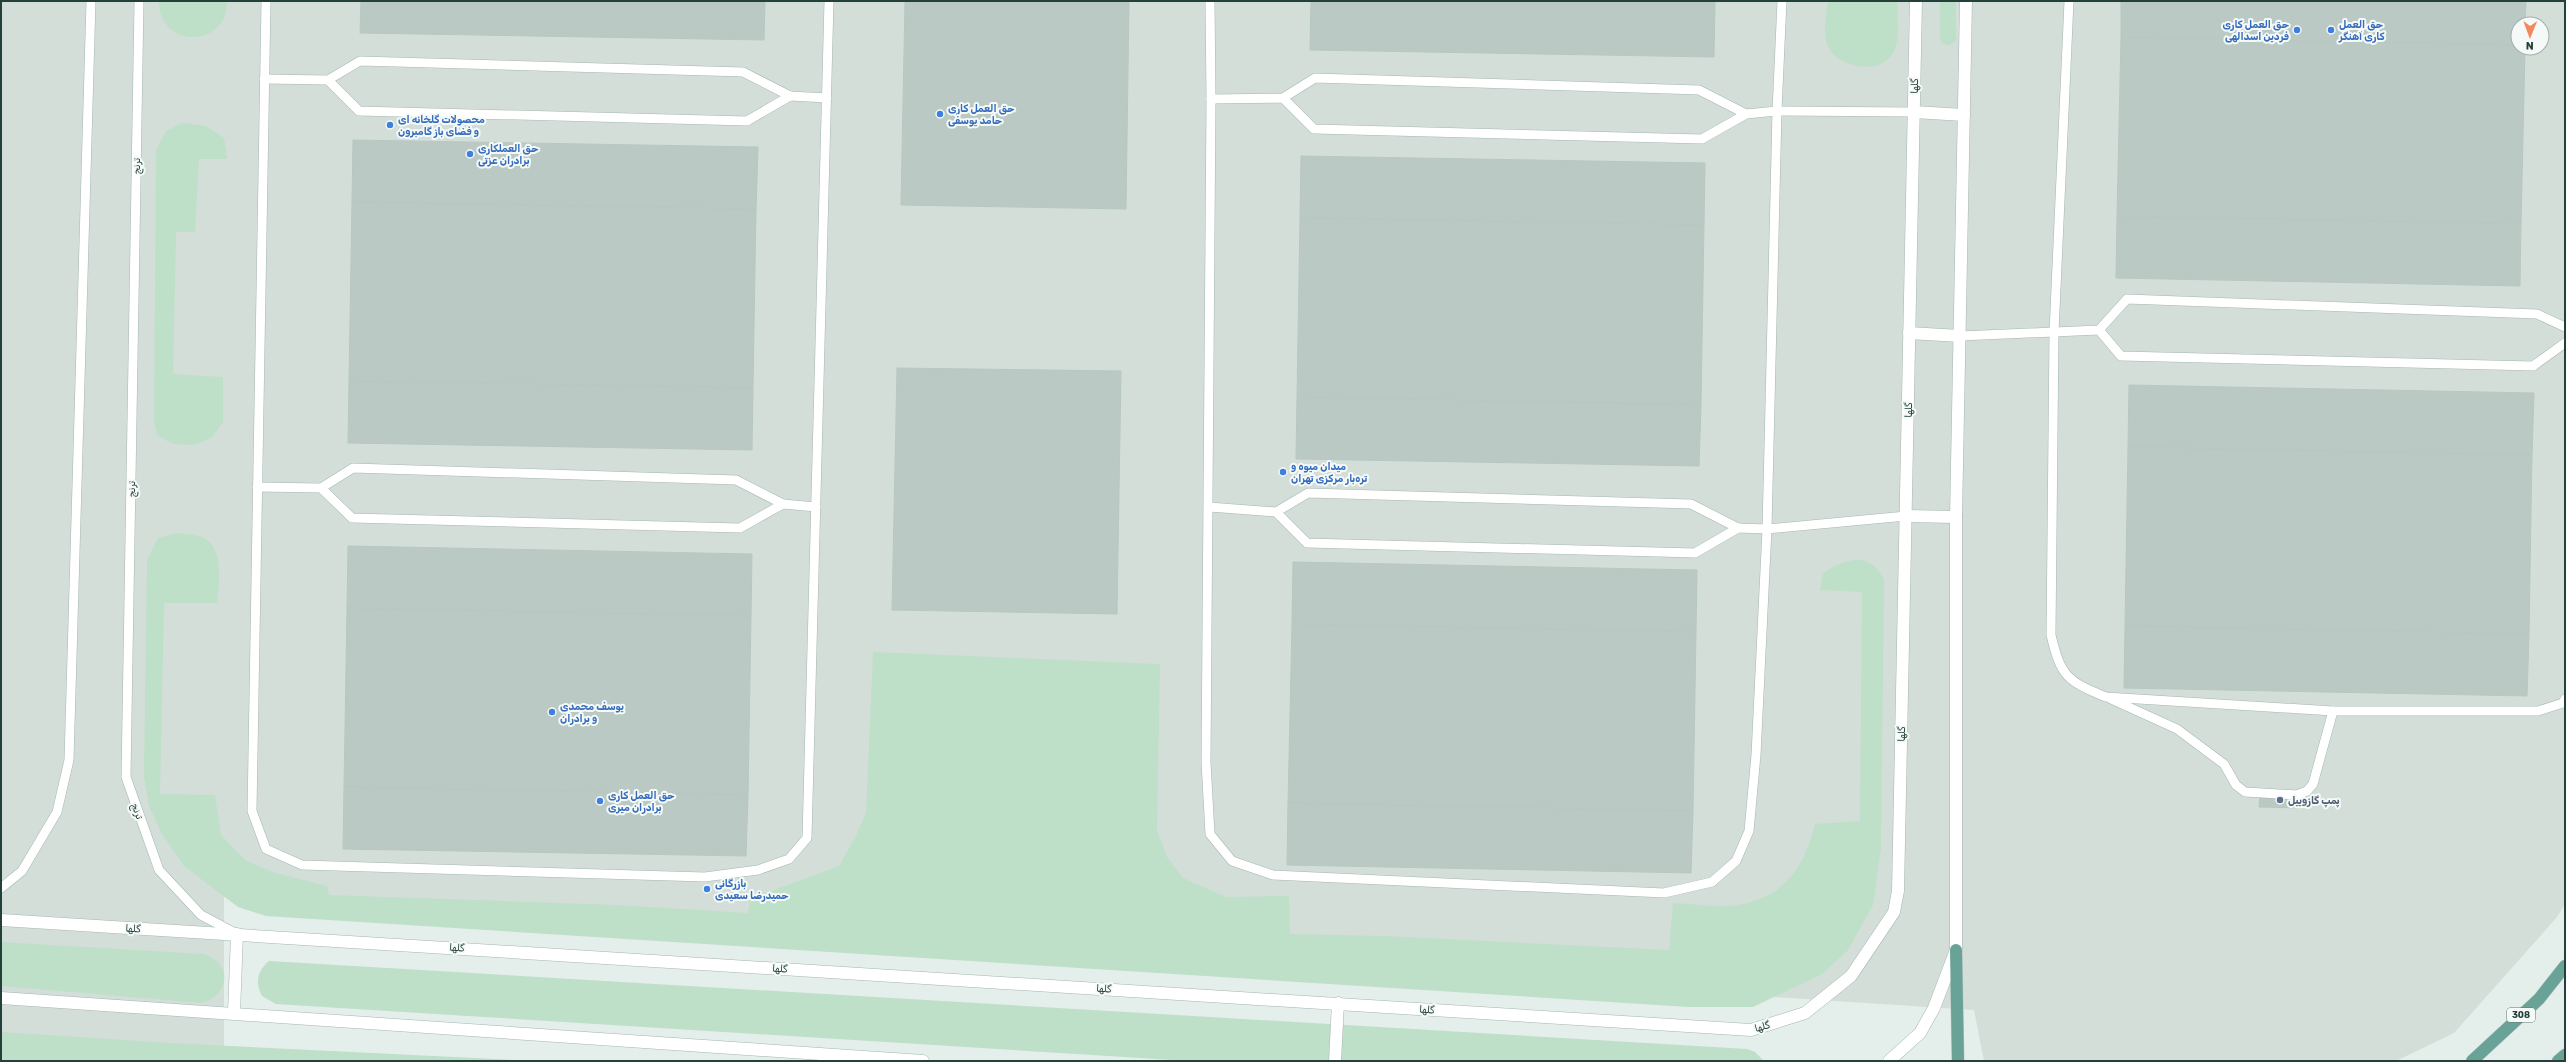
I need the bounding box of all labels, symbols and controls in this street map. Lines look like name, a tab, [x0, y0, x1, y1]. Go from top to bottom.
north arrow	[2510, 16, 2550, 56]
place label: حق العمل کاری فردین اسدالهی	[2222, 19, 2289, 43]
place label: حق العمل کاری آهنگر	[2338, 19, 2385, 43]
marker: حق العمل کاری فردین اسدالهی	[2292, 25, 2302, 35]
marker: حق العمل کاری آهنگر	[2326, 25, 2336, 35]
text: N	[2526, 39, 2534, 52]
street label: گلها	[1909, 78, 1921, 94]
place label: حق العمل کاری حامد یوسفی	[948, 103, 1015, 127]
marker: حق العمل کاری حامد یوسفی	[935, 109, 945, 119]
place label: محصولات گلخانه ای و فضای باز گامبرون	[398, 114, 485, 138]
marker: محصولات گلخانه ای و فضای باز گامبرون	[385, 120, 395, 130]
place label: حق العملکاری برادران عزتی	[478, 143, 539, 167]
marker: حق العملکاری برادران عزتی	[465, 149, 475, 159]
street label: ترنج	[131, 157, 144, 174]
street label: گلها	[1903, 402, 1915, 418]
place label: میدان میوه و تره‌بار مرکزی تهران	[1291, 461, 1367, 485]
marker: میدان میوه و تره‌بار مرکزی تهران	[1278, 467, 1288, 477]
street label: ترنج	[126, 480, 139, 497]
place label: یوسف محمدی و برادران	[560, 701, 624, 725]
marker: یوسف محمدی و برادران	[547, 707, 557, 717]
street label: گلها	[1896, 726, 1908, 742]
place label: حق العمل کاری برادران میری	[608, 790, 675, 814]
marker: پمپ گازوییل	[2275, 795, 2285, 805]
place label: پمپ گازوییل	[2288, 795, 2340, 808]
marker: حق العمل کاری برادران میری	[595, 796, 605, 806]
street label: ترنج	[128, 802, 146, 822]
place label: بازرگانی حمیدرضا سعیدی	[715, 878, 789, 902]
marker: بازرگانی حمیدرضا سعیدی	[702, 884, 712, 894]
street label: گلها	[125, 923, 141, 935]
street label: گلها	[449, 941, 465, 955]
street label: گلها	[772, 962, 788, 976]
street label: گلها	[1096, 982, 1112, 996]
street label: گلها	[1419, 1003, 1435, 1017]
road number: 308	[2507, 1008, 2535, 1022]
street label: گلها	[1753, 1019, 1772, 1035]

